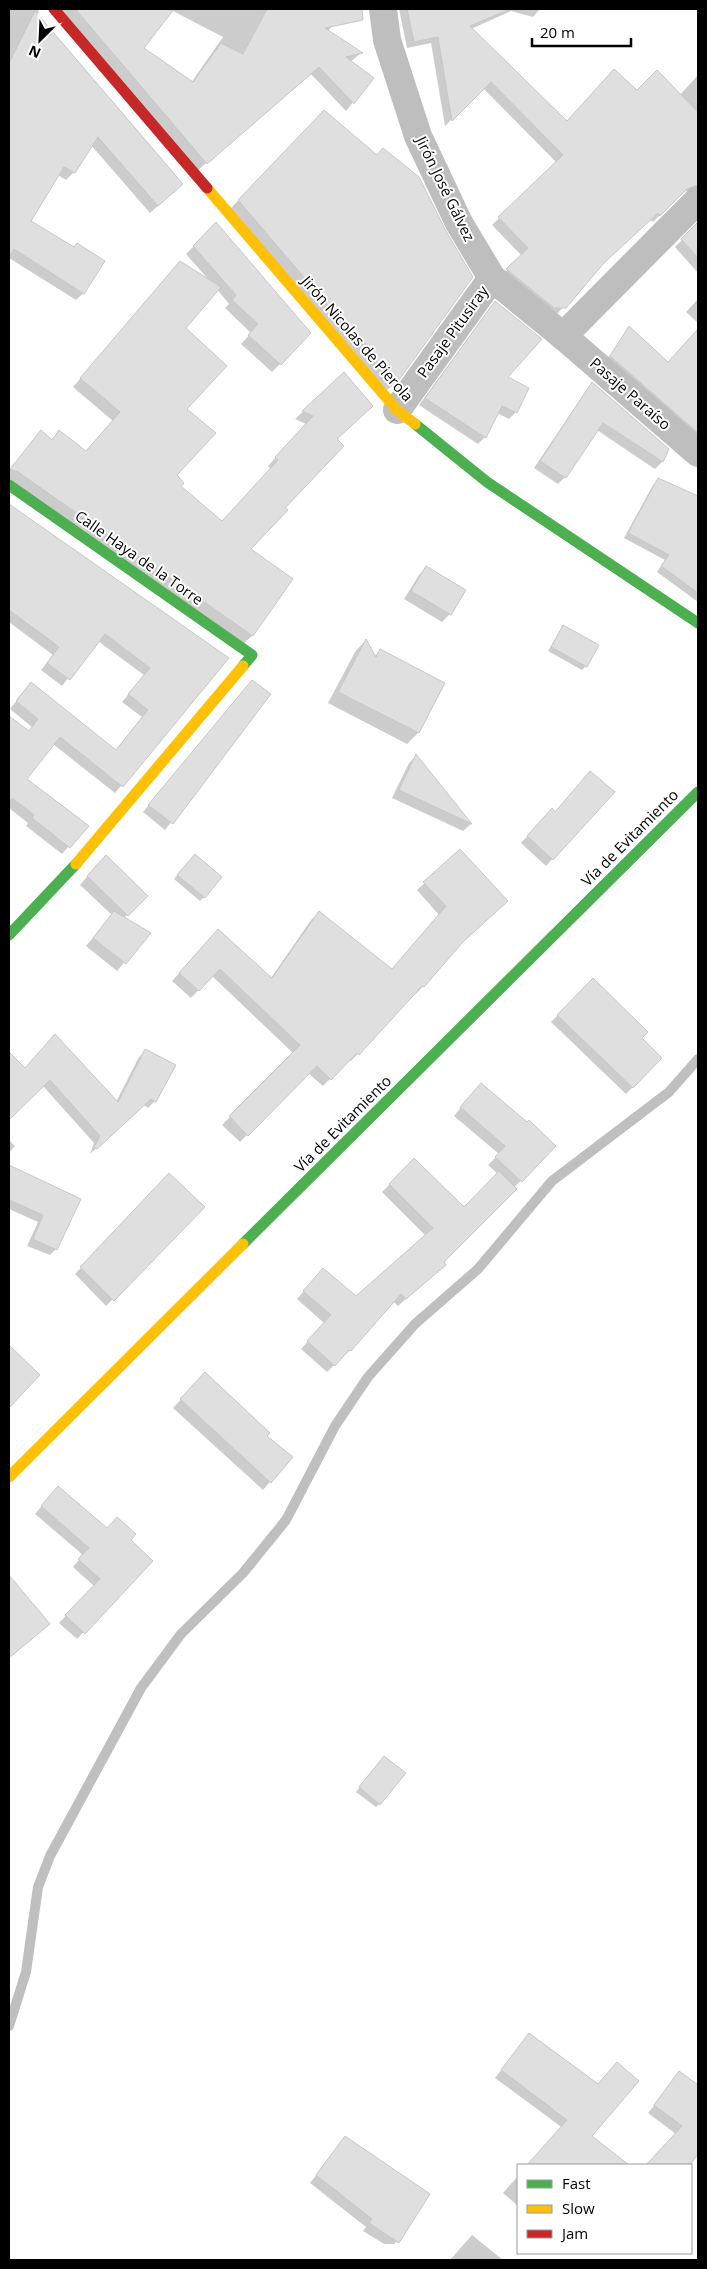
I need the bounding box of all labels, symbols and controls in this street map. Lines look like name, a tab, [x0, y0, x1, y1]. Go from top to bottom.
north arrow	[15, 15, 65, 65]
scale bar	[532, 15, 631, 47]
text: 20 m	[540, 22, 575, 42]
text: N	[25, 41, 44, 63]
street label: Jirón José Gálvez	[411, 131, 480, 244]
street label: Jirón Nicolas de Pierola	[296, 270, 418, 405]
street label: Pasaje Pitusiray	[412, 281, 493, 381]
street label: Pasaje Paraíso	[586, 353, 675, 434]
street label: Calle Haya de la Torre	[71, 505, 208, 609]
street label: Vía de Evitamiento	[576, 784, 682, 890]
street label: Vía de Evitamiento	[289, 1070, 395, 1176]
legend	[517, 2164, 692, 2254]
text: Fast	[562, 2173, 591, 2193]
text: Slow	[562, 2198, 595, 2218]
text: Jam	[560, 2223, 588, 2243]

